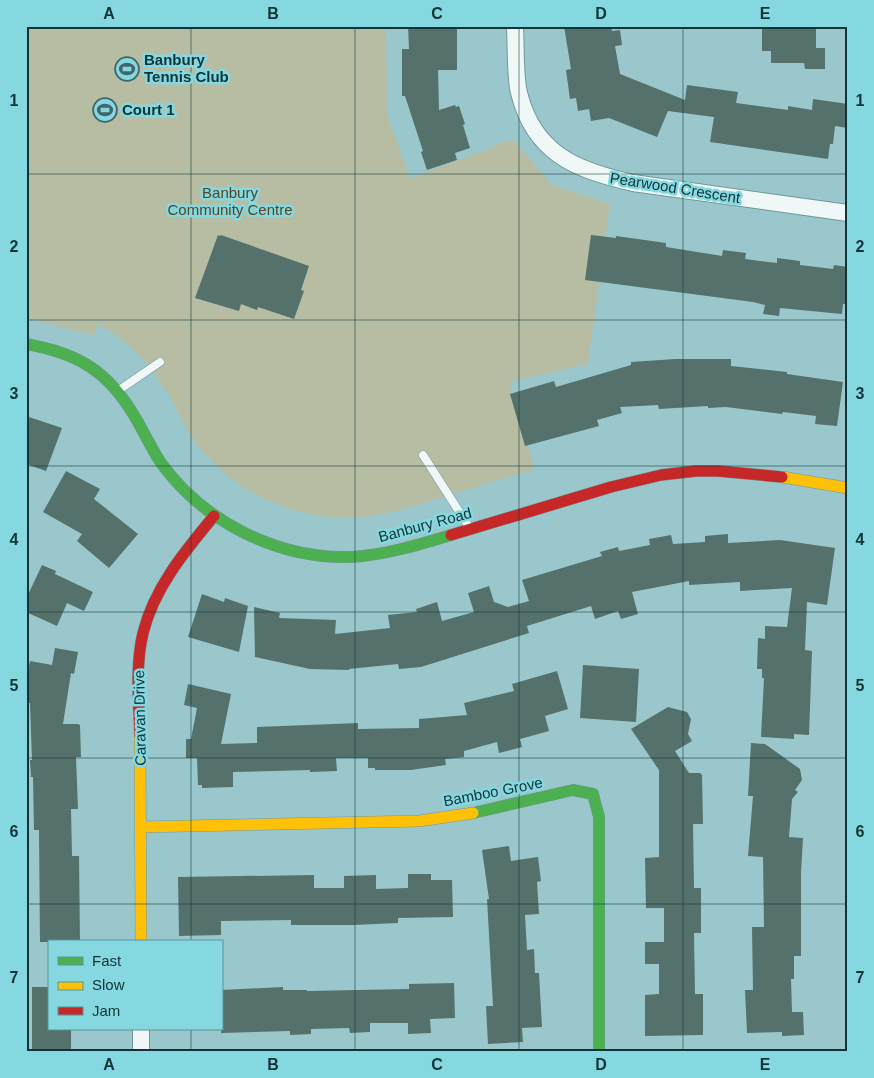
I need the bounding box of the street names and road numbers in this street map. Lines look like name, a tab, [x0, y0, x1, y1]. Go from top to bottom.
street label: Pearwood Crescent	[609, 169, 742, 206]
street label: Banbury Road	[376, 504, 473, 545]
street label: Caravan Drive	[130, 670, 149, 766]
street label: Bamboo Grove	[442, 774, 544, 809]

